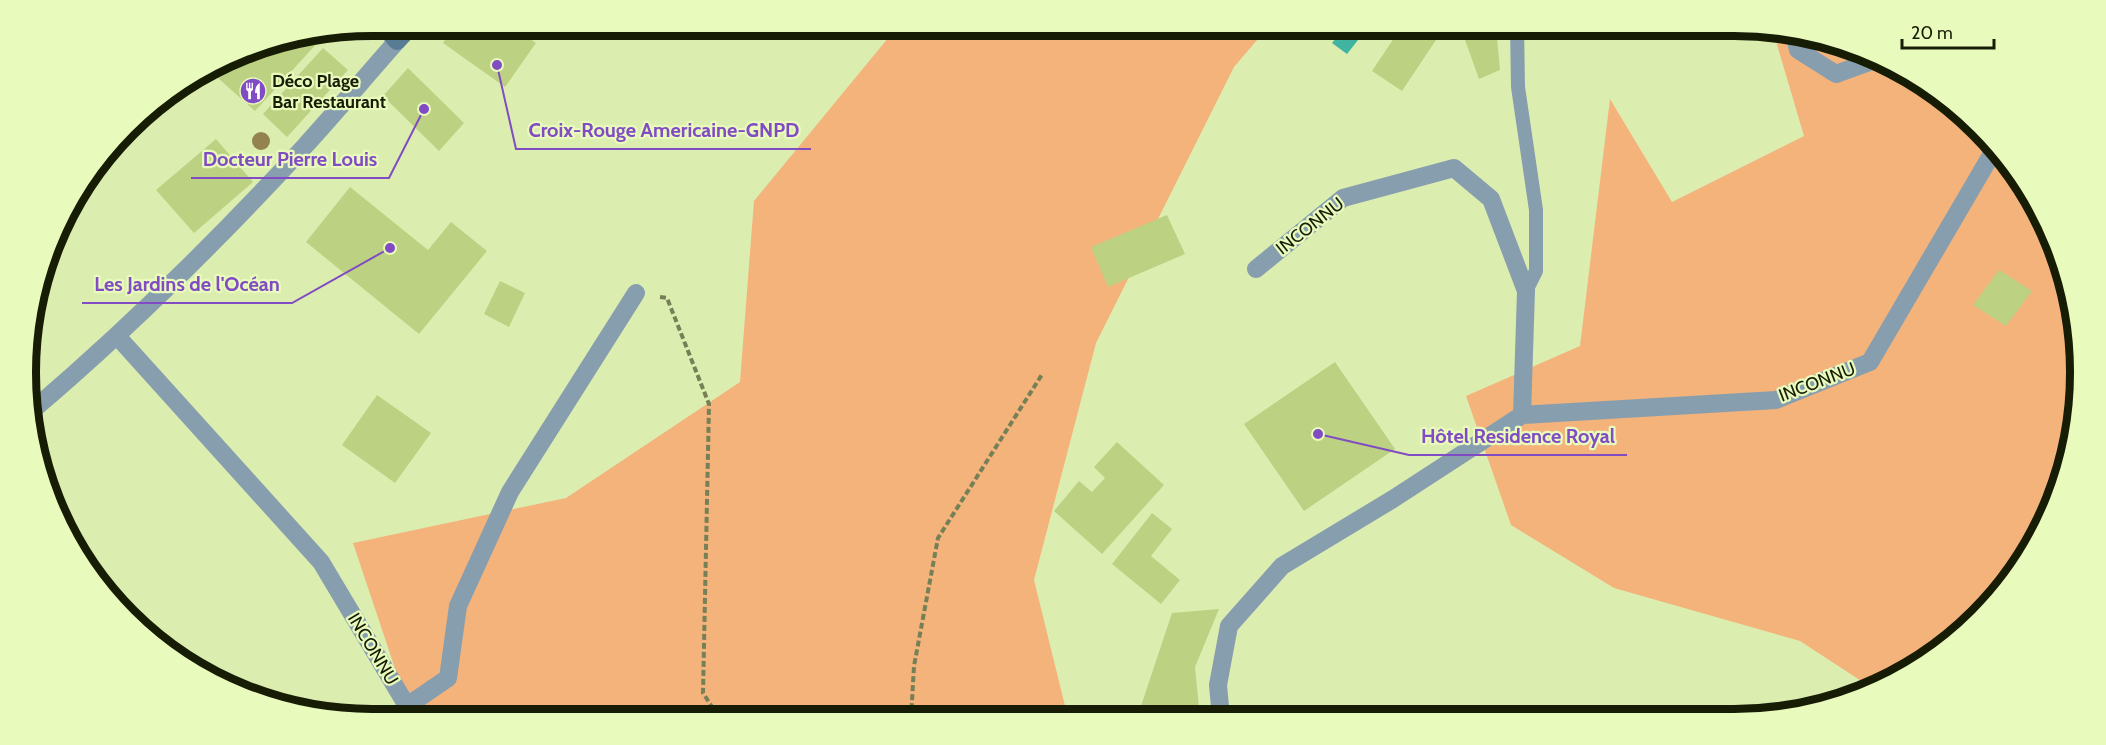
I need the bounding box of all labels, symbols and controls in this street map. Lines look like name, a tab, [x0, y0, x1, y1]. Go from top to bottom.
scale bar	[1902, 12, 1994, 50]
text: 20 m	[1911, 22, 1953, 44]
place label: Déco Plage Bar Restaurant	[272, 70, 386, 113]
restaurant icon: Déco Plage Bar Restaurant	[238, 76, 268, 106]
callout: Croix-Rouge Americaine-GNPD	[516, 111, 811, 149]
text: Croix-Rouge Americaine-GNPD	[529, 118, 799, 142]
callout: Docteur Pierre Louis	[191, 140, 389, 178]
text: Docteur Pierre Louis	[203, 147, 377, 171]
street label: INCONNU	[1272, 193, 1348, 259]
callout: Les Jardins de l'Océan	[82, 265, 292, 303]
text: Les Jardins de l'Océan	[94, 272, 280, 296]
street label: INCONNU	[1776, 357, 1858, 407]
callout: Hôtel Residence Royal	[1409, 417, 1627, 455]
text: Hôtel Residence Royal	[1421, 424, 1615, 448]
street label: INCONNU	[343, 609, 403, 689]

